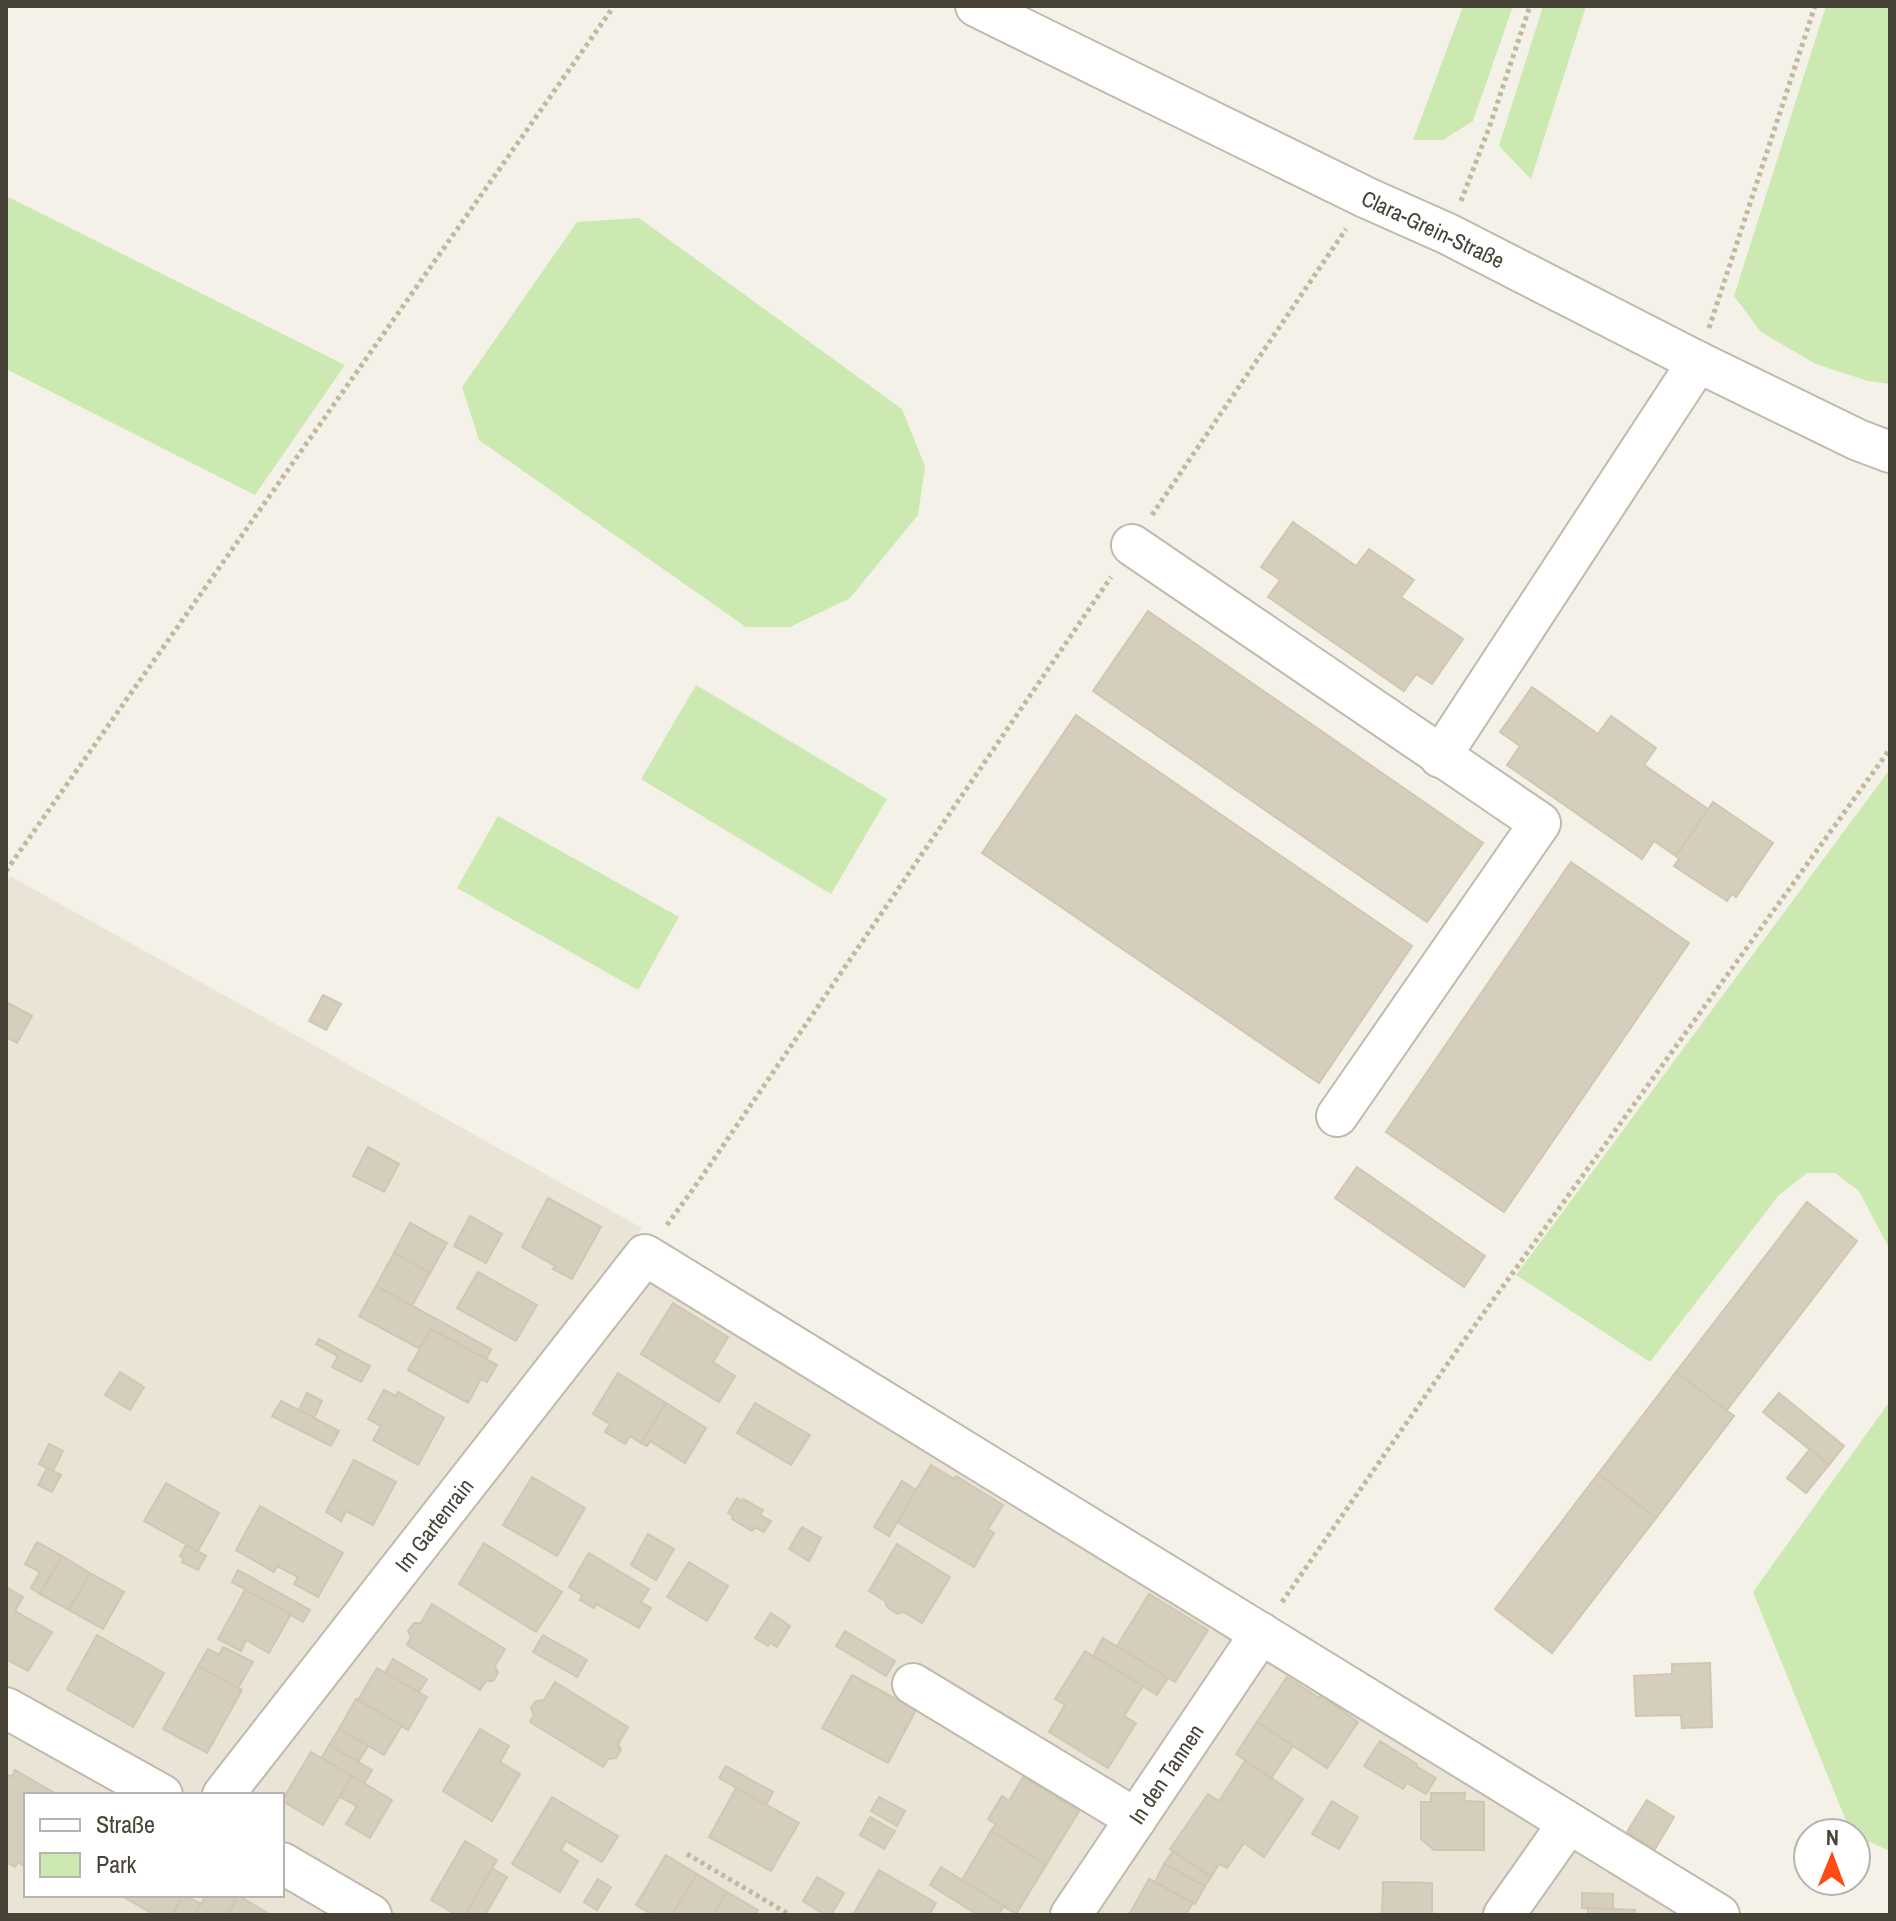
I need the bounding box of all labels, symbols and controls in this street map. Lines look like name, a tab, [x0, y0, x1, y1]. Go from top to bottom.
street label: Clara-Grein-Straße	[1357, 183, 1509, 275]
street label: Im Gartenrain	[388, 1472, 480, 1578]
street label: In den Tannen	[1122, 1718, 1210, 1830]
legend	[24, 1793, 284, 1897]
text: Straße	[96, 1808, 155, 1840]
north arrow	[1792, 1817, 1872, 1897]
text: N	[1826, 1822, 1839, 1852]
text: Park	[96, 1848, 137, 1880]

